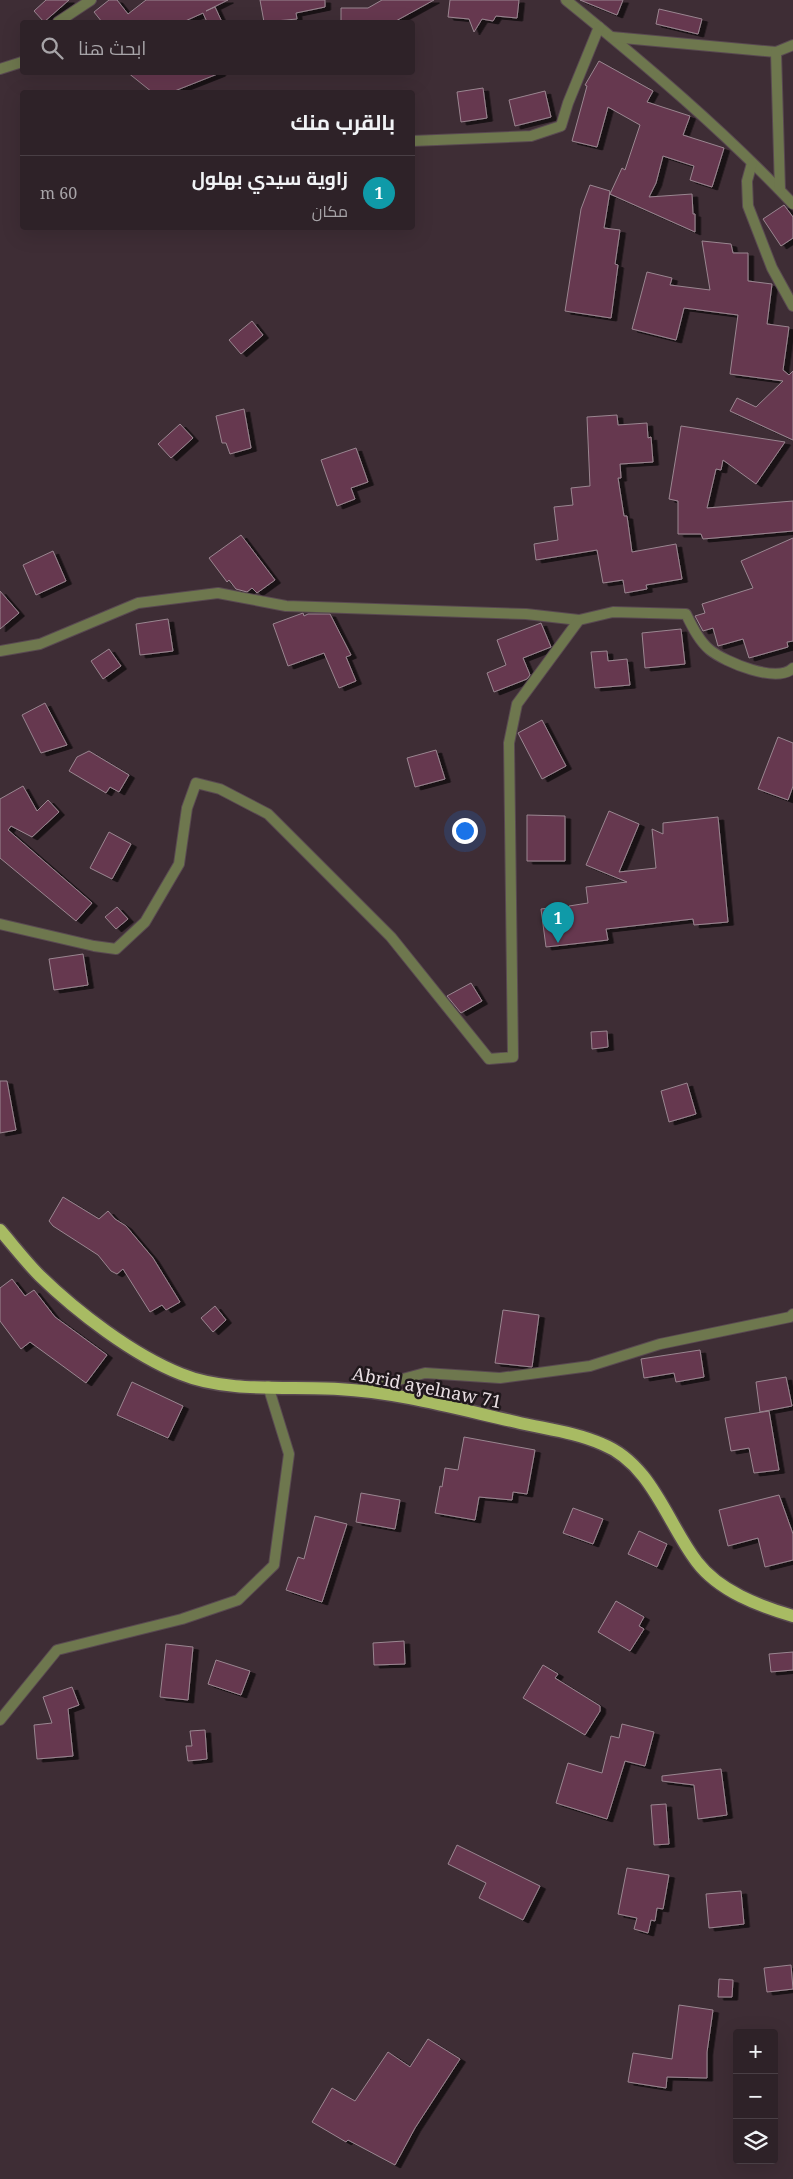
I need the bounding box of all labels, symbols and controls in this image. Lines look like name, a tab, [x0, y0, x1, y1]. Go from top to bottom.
search box	[20, 20, 415, 75]
icon: search	[38, 34, 66, 62]
text: ابحث هنا	[78, 35, 146, 61]
text: بالقرب منك	[290, 108, 395, 136]
text: زاوية سيدي بهلول	[192, 165, 348, 191]
text: 60 m	[40, 182, 77, 204]
text: 1	[374, 182, 384, 204]
text: مكان	[312, 200, 348, 222]
your location	[452, 818, 478, 844]
pin: 1	[542, 902, 574, 943]
street label: Abrid aɣelnaw 71	[350, 1361, 504, 1413]
map controls	[733, 2029, 778, 2164]
button: +	[733, 2029, 778, 2074]
button: −	[733, 2074, 778, 2119]
button: layers	[733, 2119, 778, 2164]

